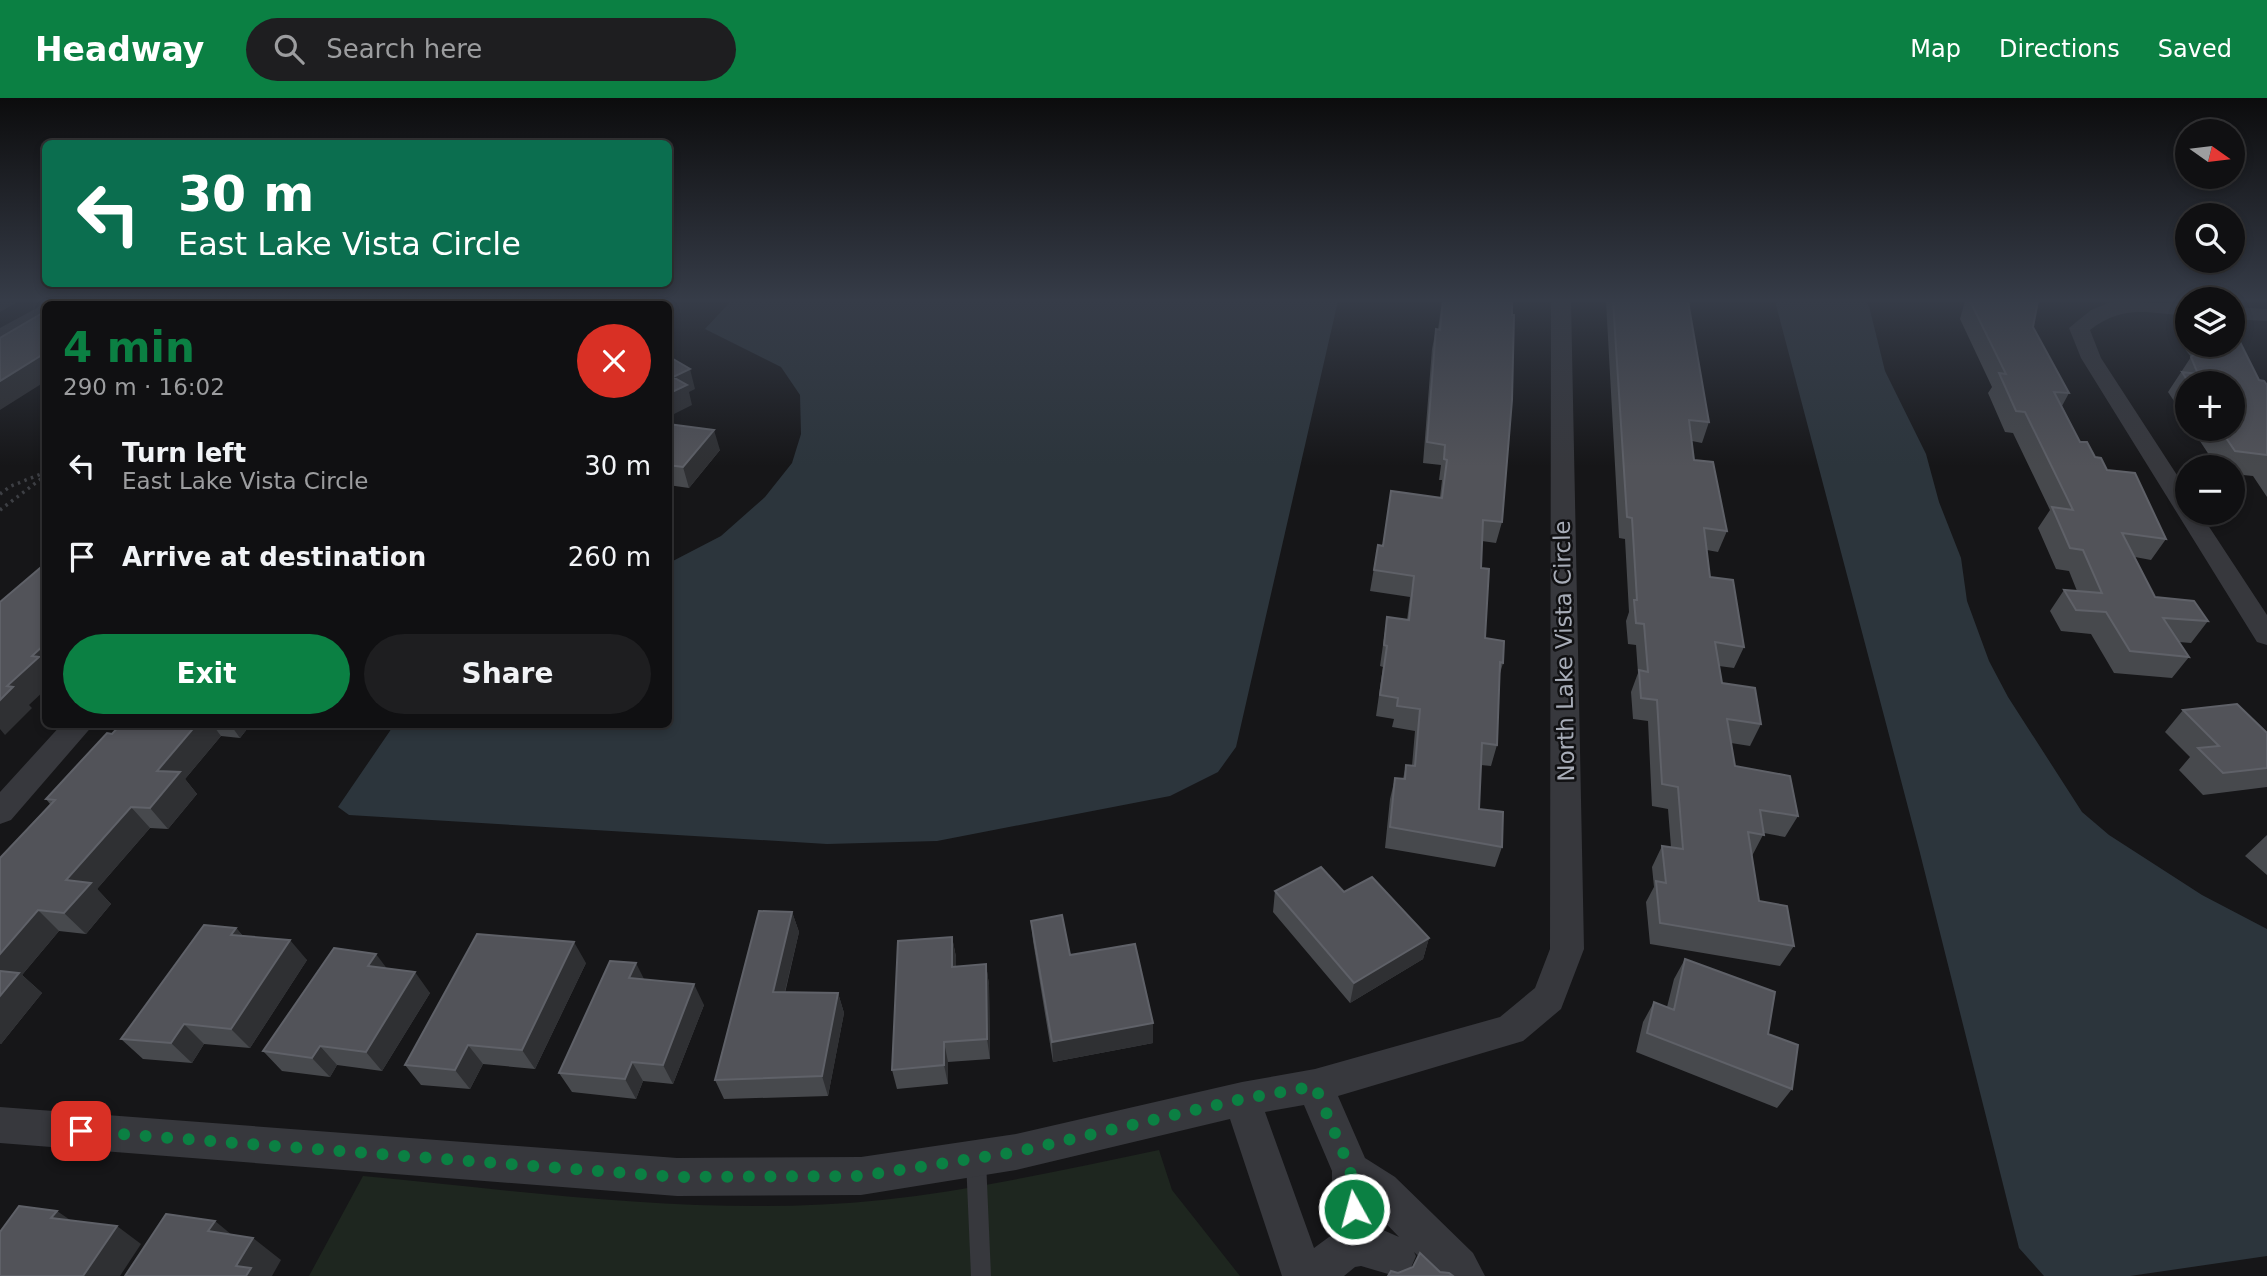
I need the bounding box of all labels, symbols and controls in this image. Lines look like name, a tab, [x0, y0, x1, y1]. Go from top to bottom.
search box	[246, 18, 736, 81]
text: Headway	[35, 30, 204, 69]
icon: search	[270, 30, 308, 68]
text: Search here	[326, 34, 482, 64]
text: Map	[1910, 35, 1961, 63]
text: Directions	[1999, 35, 2120, 63]
text: Saved	[2158, 35, 2232, 63]
north arrow	[2175, 119, 2245, 189]
map controls	[2175, 119, 2245, 525]
text: 30 m	[178, 166, 314, 223]
icon: left	[63, 168, 154, 259]
button: search	[2175, 203, 2245, 273]
text: East Lake Vista Circle	[178, 225, 521, 263]
button: layers	[2175, 287, 2245, 357]
text: 4 min	[63, 323, 195, 372]
button: close	[577, 324, 651, 398]
button: +	[2175, 371, 2245, 441]
text: 290 m · 16:02	[63, 374, 225, 400]
text: Turn left	[122, 438, 246, 468]
icon: left	[63, 447, 101, 485]
text: 30 m	[584, 451, 651, 481]
button: −	[2175, 455, 2245, 525]
text: East Lake Vista Circle	[122, 468, 368, 494]
street label: North Lake Vista Circle	[1549, 520, 1579, 782]
icon: arrive	[63, 538, 101, 576]
text: Arrive at destination	[122, 542, 426, 572]
text: 260 m	[568, 542, 651, 572]
button: Exit	[63, 634, 350, 714]
button: Share	[364, 634, 651, 714]
pin	[51, 1101, 111, 1161]
icon: arrive	[62, 1112, 100, 1150]
position arrow	[1317, 1172, 1391, 1246]

